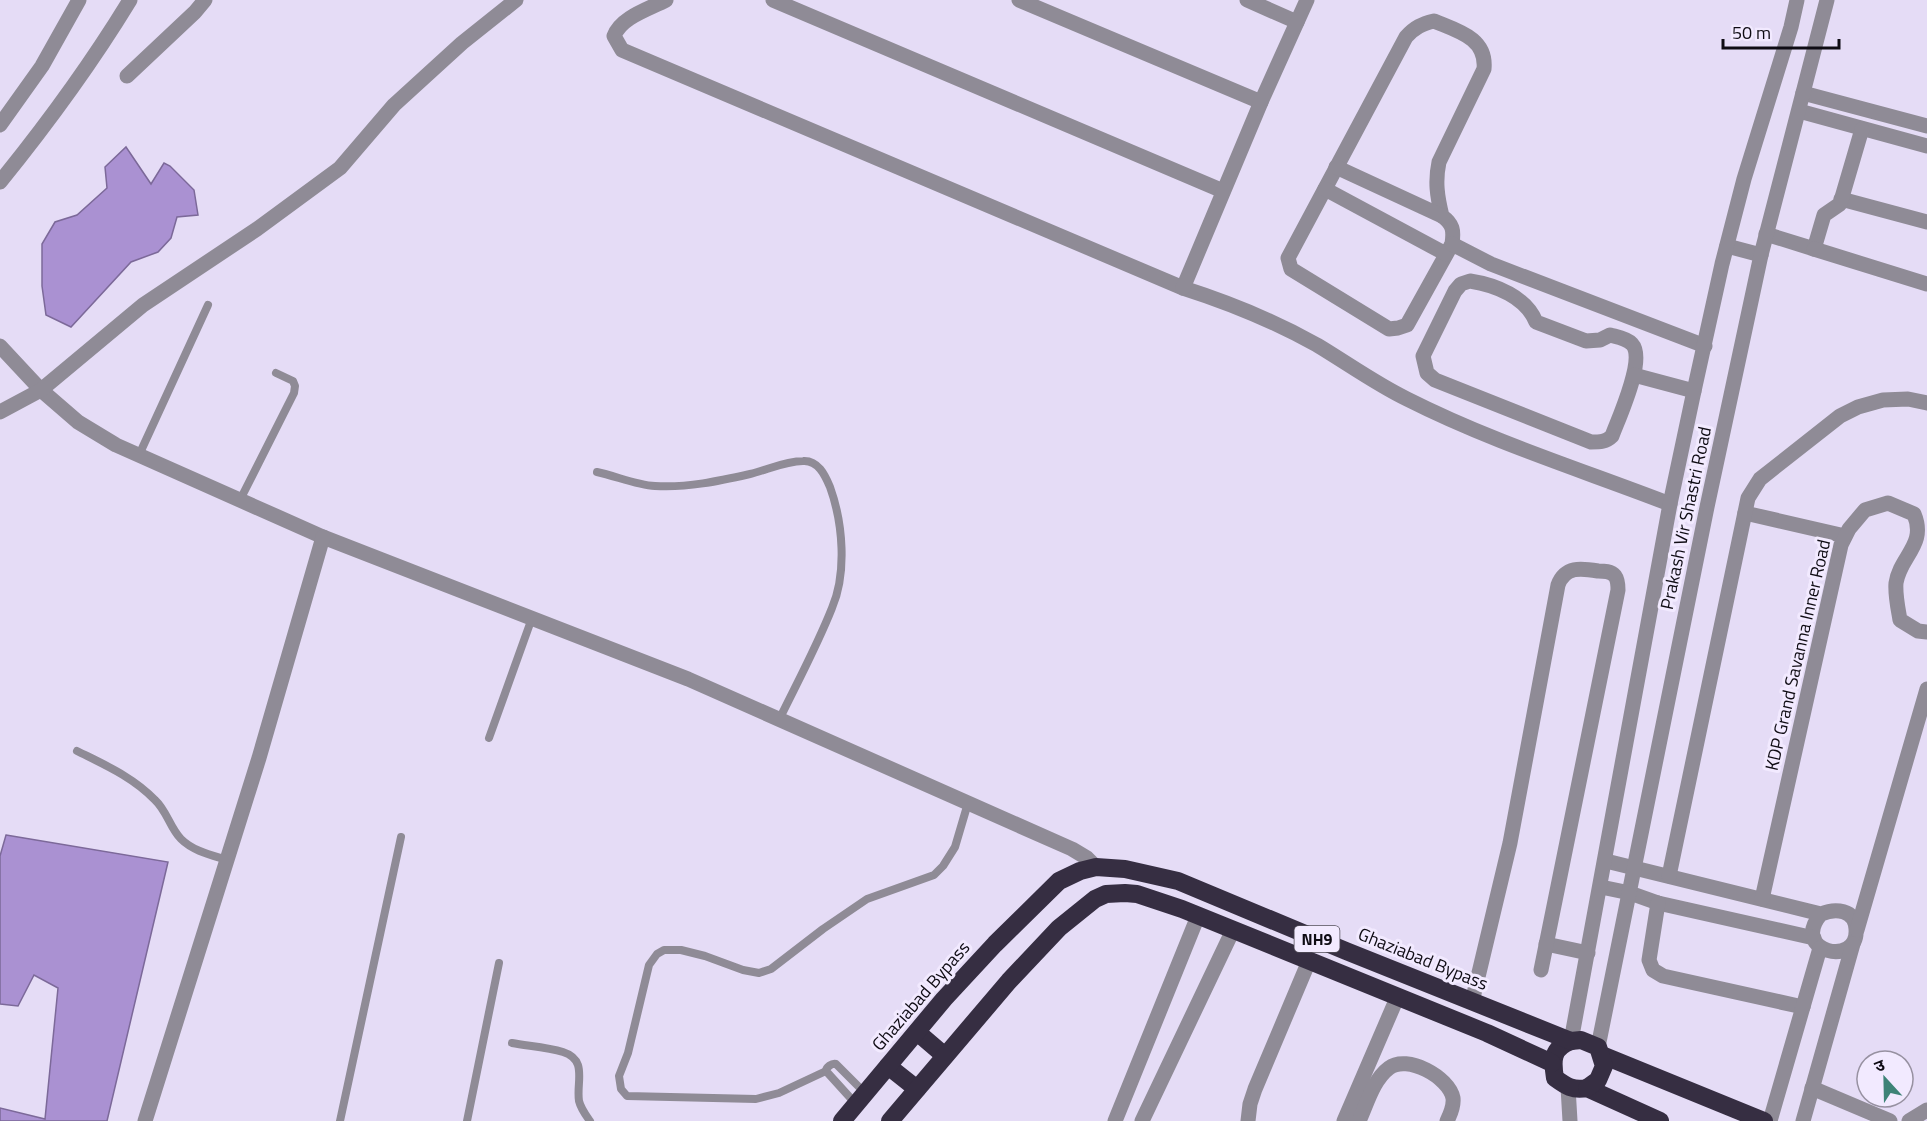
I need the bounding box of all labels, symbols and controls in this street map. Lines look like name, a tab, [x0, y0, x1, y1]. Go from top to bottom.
scale bar	[1723, 12, 1838, 50]
text: 50 m	[1732, 19, 1771, 46]
street label: Prakash Vir Shastri Road	[1653, 424, 1718, 612]
street label: KDP Grand Savanna Inner Road	[1758, 537, 1837, 773]
street label: Ghaziabad Bypass	[1354, 920, 1492, 997]
road number: NH9	[1294, 926, 1340, 952]
street label: Ghaziabad Bypass	[865, 935, 976, 1057]
north arrow	[1855, 1049, 1915, 1109]
text: उ	[1871, 1052, 1889, 1078]

